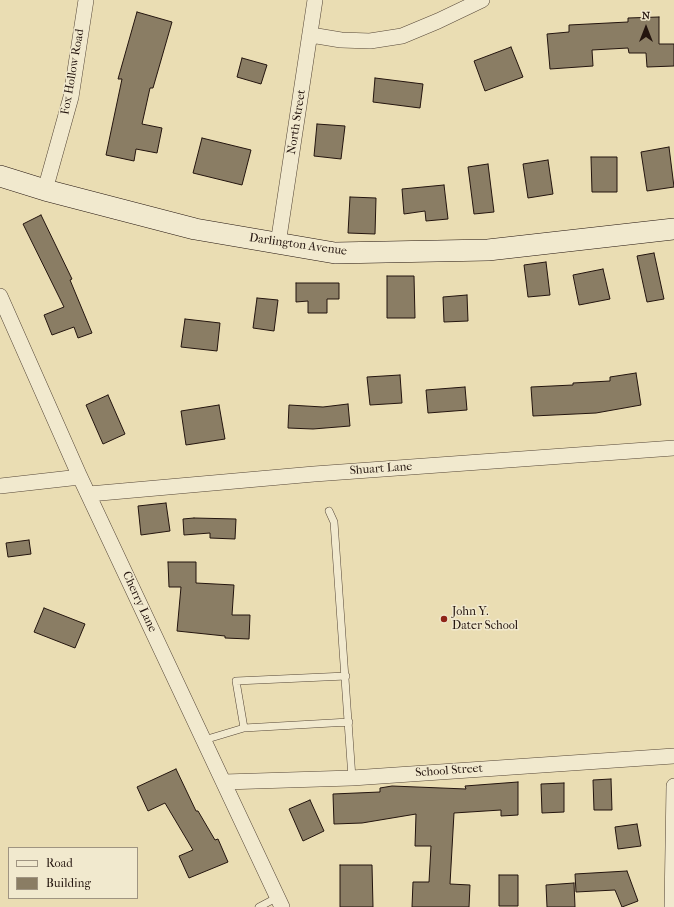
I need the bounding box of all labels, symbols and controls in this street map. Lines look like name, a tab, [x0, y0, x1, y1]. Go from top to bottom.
north arrow	[626, 8, 666, 48]
text: N	[642, 9, 650, 22]
street label: Fox Hollow Road	[58, 28, 88, 116]
street label: North Street	[285, 89, 309, 155]
street label: Darlington Avenue	[248, 231, 348, 259]
street label: Shuart Lane	[349, 460, 413, 478]
street label: Cherry Lane	[119, 569, 159, 635]
place label: John Y. Dater School	[452, 605, 518, 633]
marker: John Y. Dater School	[439, 614, 449, 624]
street label: School Street	[415, 761, 483, 781]
legend	[8, 847, 138, 899]
text: Road	[46, 856, 73, 870]
text: Building	[46, 876, 91, 890]

